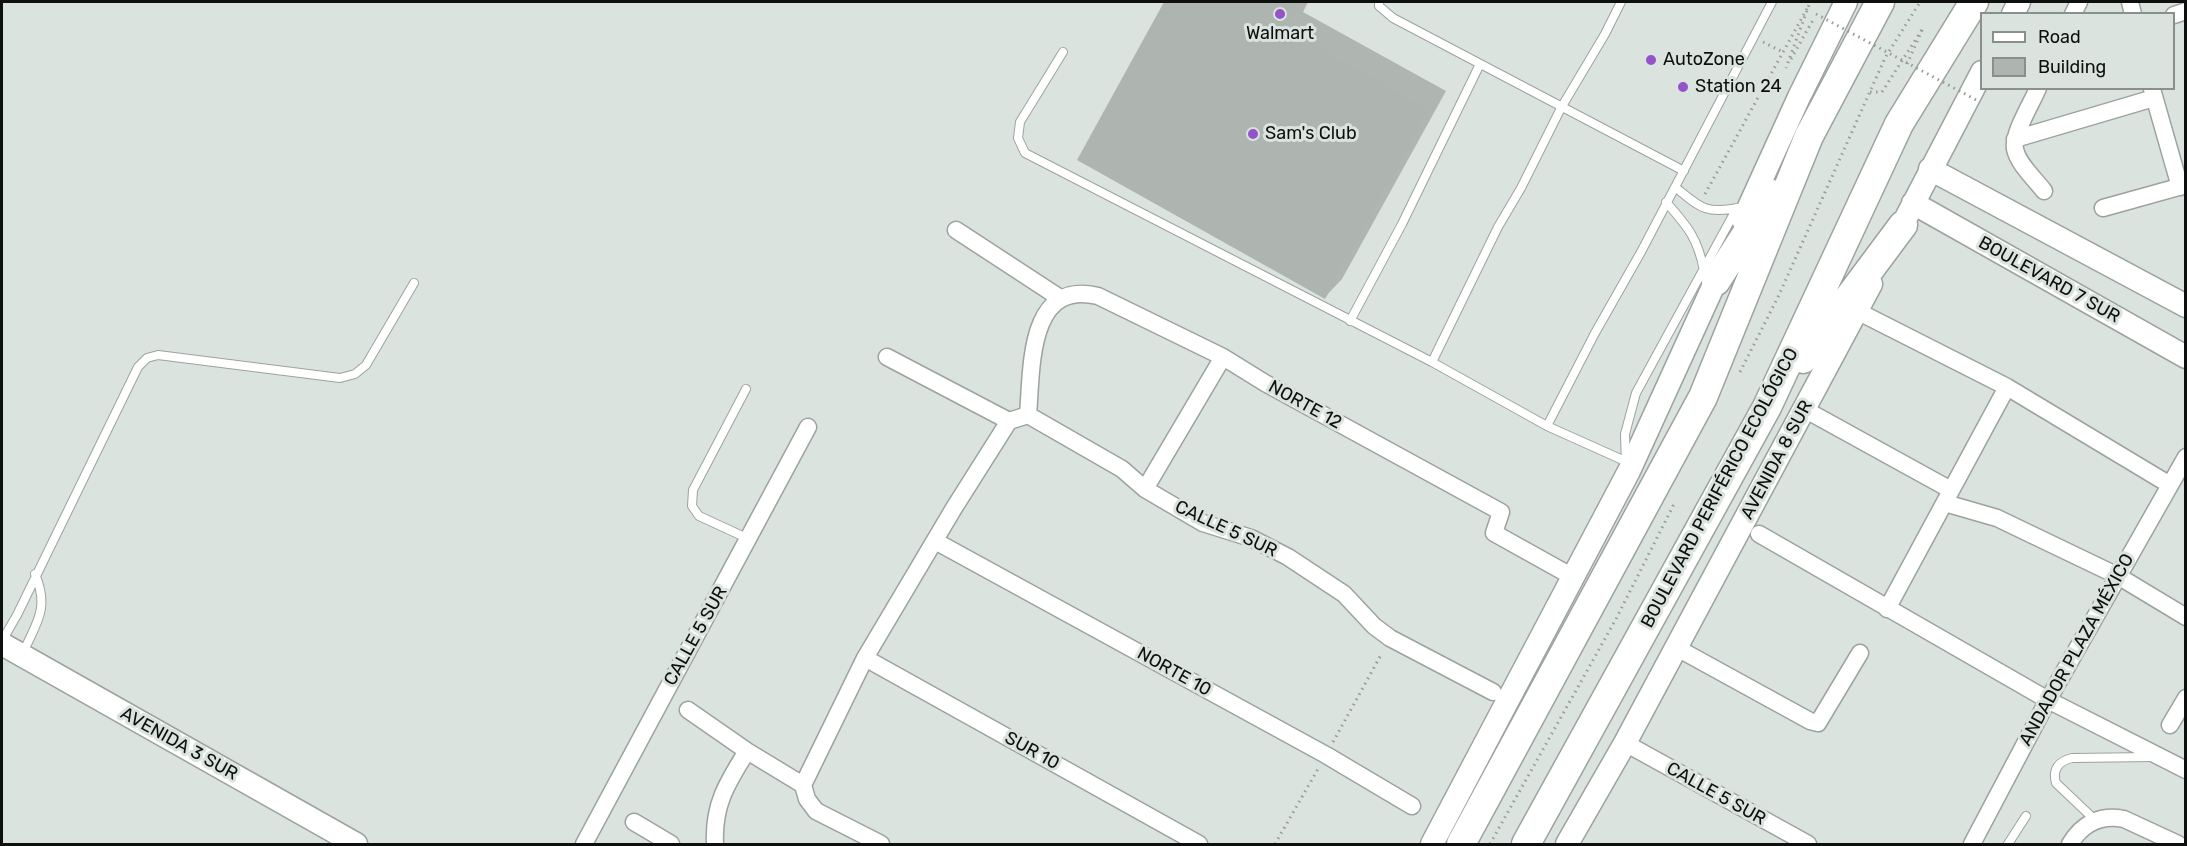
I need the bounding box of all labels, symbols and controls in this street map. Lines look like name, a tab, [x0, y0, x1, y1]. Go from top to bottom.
marker: Walmart	[1273, 7, 1287, 21]
legend	[1980, 12, 2175, 90]
place label: Walmart	[1246, 23, 1314, 45]
text: Road	[2038, 26, 2081, 48]
place label: AutoZone	[1663, 49, 1745, 71]
marker: AutoZone	[1644, 53, 1658, 67]
text: Building	[2038, 56, 2106, 78]
place label: Station 24	[1695, 76, 1782, 98]
marker: Station 24	[1676, 80, 1690, 94]
place label: Sam's Club	[1265, 123, 1357, 145]
marker: Sam's Club	[1246, 127, 1260, 141]
street label: BOULEVARD 7 SUR	[1974, 232, 2124, 328]
street label: BOULEVARD PERIFÉRICO ECOLÓGICO	[1637, 344, 1803, 632]
street label: NORTE 12	[1265, 376, 1345, 434]
street label: AVENIDA 8 SUR	[1737, 397, 1817, 523]
street label: CALLE 5 SUR	[1171, 496, 1281, 562]
street label: ANDADOR PLAZA MÉXICO	[2015, 550, 2139, 750]
street label: CALLE 5 SUR	[660, 583, 732, 689]
street label: NORTE 10	[1133, 643, 1215, 701]
street label: AVENIDA 3 SUR	[117, 703, 241, 785]
street label: SUR 10	[1001, 727, 1063, 775]
street label: CALLE 5 SUR	[1663, 758, 1769, 830]

